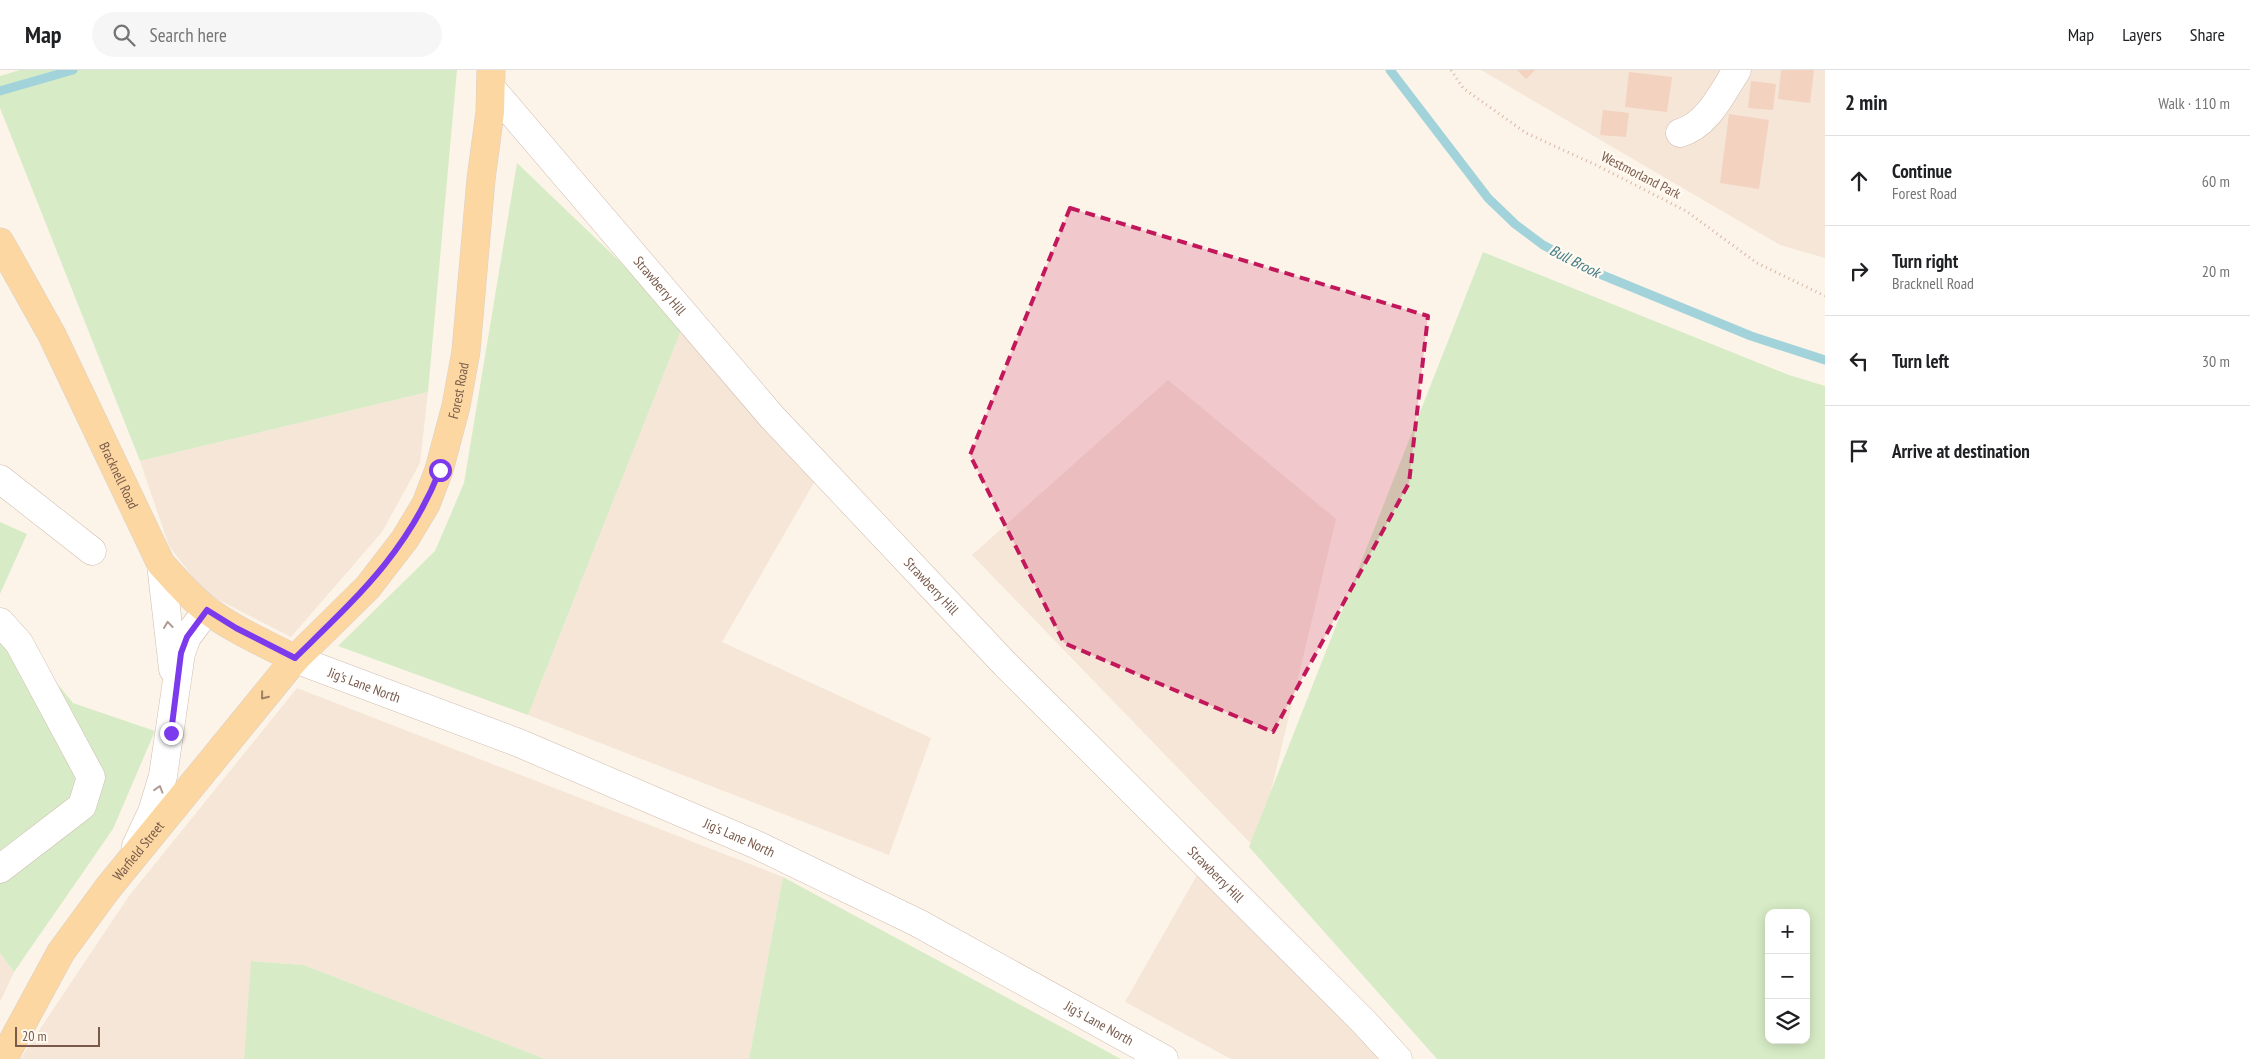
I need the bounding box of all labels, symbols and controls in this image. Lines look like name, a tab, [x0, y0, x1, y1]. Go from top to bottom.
search box	[92, 12, 442, 57]
text: Map	[25, 19, 62, 50]
icon: search	[110, 21, 138, 49]
text: Search here	[150, 23, 227, 47]
text: Map	[2068, 23, 2094, 46]
text: Layers	[2122, 23, 2162, 46]
text: Share	[2190, 23, 2225, 46]
text: 2 min	[1845, 89, 1887, 116]
text: Walk · 110 m	[2158, 93, 2230, 113]
street label: Westmorland Park	[1598, 147, 1684, 203]
text: Continue	[1892, 159, 1952, 183]
icon: ahead	[1845, 167, 1873, 195]
text: 60 m	[2202, 171, 2230, 191]
text: Forest Road	[1892, 183, 1957, 203]
water label: Bull Brook	[1547, 240, 1605, 283]
text: Turn right	[1892, 249, 1958, 273]
street label: Strawberry Hill	[630, 252, 691, 320]
icon: right	[1845, 257, 1873, 285]
text: 20 m	[2202, 261, 2230, 281]
text: Bracknell Road	[1892, 273, 1974, 293]
icon: left	[1845, 347, 1873, 375]
text: Turn left	[1892, 349, 1949, 373]
text: 30 m	[2202, 351, 2230, 371]
street label: Forest Road	[444, 361, 473, 421]
icon: arrive	[1845, 437, 1873, 465]
street label: Bracknell Road	[95, 439, 142, 512]
text: Arrive at destination	[1892, 439, 2030, 463]
route start	[429, 459, 452, 482]
street label: Strawberry Hill	[900, 554, 963, 619]
one-way arrow	[163, 620, 174, 628]
street label: Jig's Lane North	[325, 663, 403, 707]
one-way arrow	[261, 691, 270, 700]
route end	[160, 722, 183, 745]
one-way arrow	[154, 785, 164, 793]
street label: Jig's Lane North	[700, 814, 778, 861]
street label: Warfield Street	[109, 817, 168, 884]
street label: Strawberry Hill	[1184, 842, 1248, 907]
map controls	[1765, 909, 1810, 1044]
button: +	[1765, 909, 1810, 954]
button: −	[1765, 954, 1810, 999]
street label: Jig's Lane North	[1061, 996, 1137, 1049]
button: layers	[1765, 999, 1810, 1044]
scale bar	[15, 1024, 100, 1047]
text: 20 m	[22, 1027, 47, 1045]

